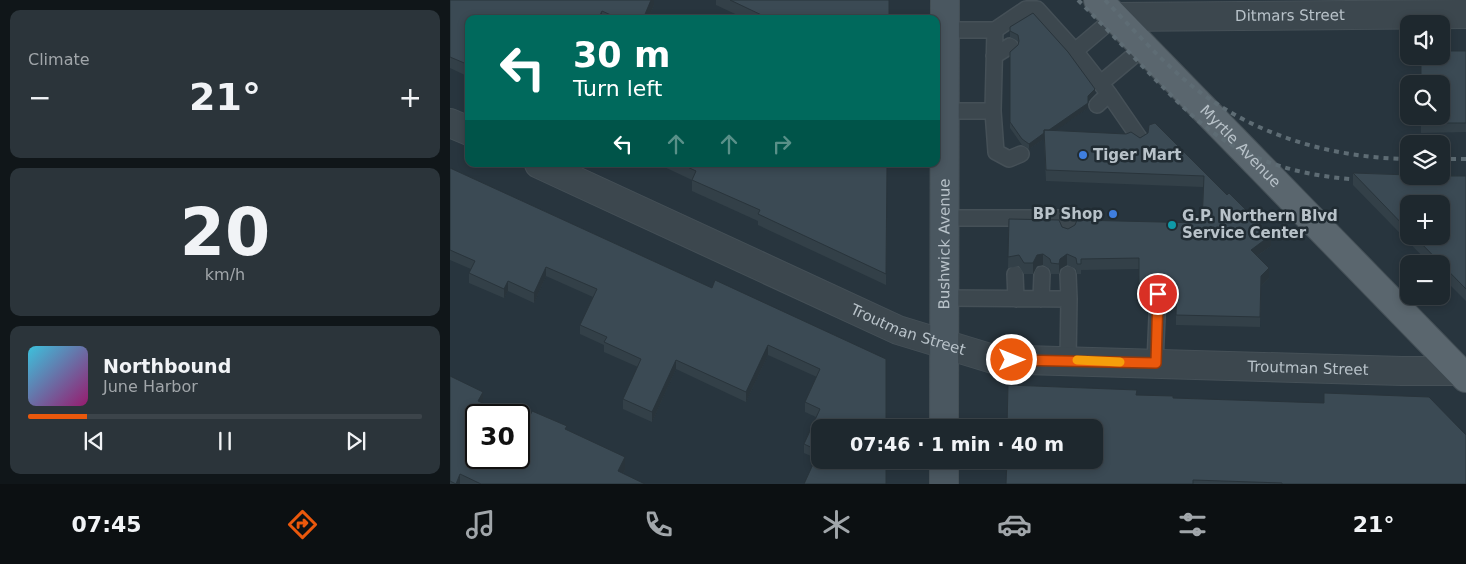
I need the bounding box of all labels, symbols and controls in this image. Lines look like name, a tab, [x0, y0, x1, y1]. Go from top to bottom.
street label: Ditmars Street	[1235, 6, 1345, 25]
map controls	[1400, 15, 1450, 305]
button: sound	[1400, 15, 1450, 65]
icon: left	[490, 35, 555, 100]
text: 30 m	[573, 35, 670, 75]
text: Climate	[28, 50, 90, 69]
text: 21°	[189, 75, 261, 119]
button: search	[1400, 75, 1450, 125]
text: Turn left	[573, 76, 662, 101]
text: −	[28, 81, 51, 114]
text: +	[399, 81, 422, 114]
street label: Myrtle Avenue	[1196, 101, 1284, 191]
icon: left	[609, 130, 637, 158]
icon: ahead	[662, 130, 690, 158]
icon: ahead	[715, 130, 743, 158]
icon: right	[768, 130, 796, 158]
button: layers	[1400, 135, 1450, 185]
place label: Tiger Mart	[1093, 146, 1182, 164]
marker: Tiger Mart	[1077, 149, 1089, 161]
street label: Bushwick Avenue	[935, 178, 954, 310]
text: 20	[180, 195, 270, 270]
button: +	[1400, 195, 1450, 245]
place label: BP Shop	[1033, 205, 1103, 223]
place label: G.P. Northern Blvd Service Center	[1182, 207, 1338, 242]
marker: BP Shop	[1107, 208, 1119, 220]
marker: G.P. Northern Blvd Service Center	[1166, 219, 1178, 231]
button: −	[1400, 255, 1450, 305]
text: km/h	[205, 265, 245, 284]
pin	[1137, 273, 1179, 315]
icon: arrive	[1144, 280, 1172, 308]
street label: Troutman Street	[847, 300, 968, 359]
position arrow	[985, 333, 1037, 385]
text: Northbound	[103, 355, 231, 377]
street label: Troutman Street	[1246, 357, 1369, 379]
text: June Harbor	[103, 377, 198, 396]
speed limit sign: 30	[465, 404, 530, 469]
icon: previous	[80, 427, 108, 455]
icon: pause	[211, 427, 239, 455]
icon: next	[342, 427, 370, 455]
text: 07:46 · 1 min · 40 m	[850, 433, 1064, 455]
icon: directions	[285, 507, 320, 542]
icon: music	[463, 507, 498, 542]
icon: phone	[641, 507, 676, 542]
icon: climate	[819, 507, 854, 542]
icon: car	[997, 507, 1032, 542]
icon: filters	[1175, 507, 1210, 542]
text: 07:45	[72, 512, 142, 537]
text: 21°	[1353, 512, 1394, 537]

